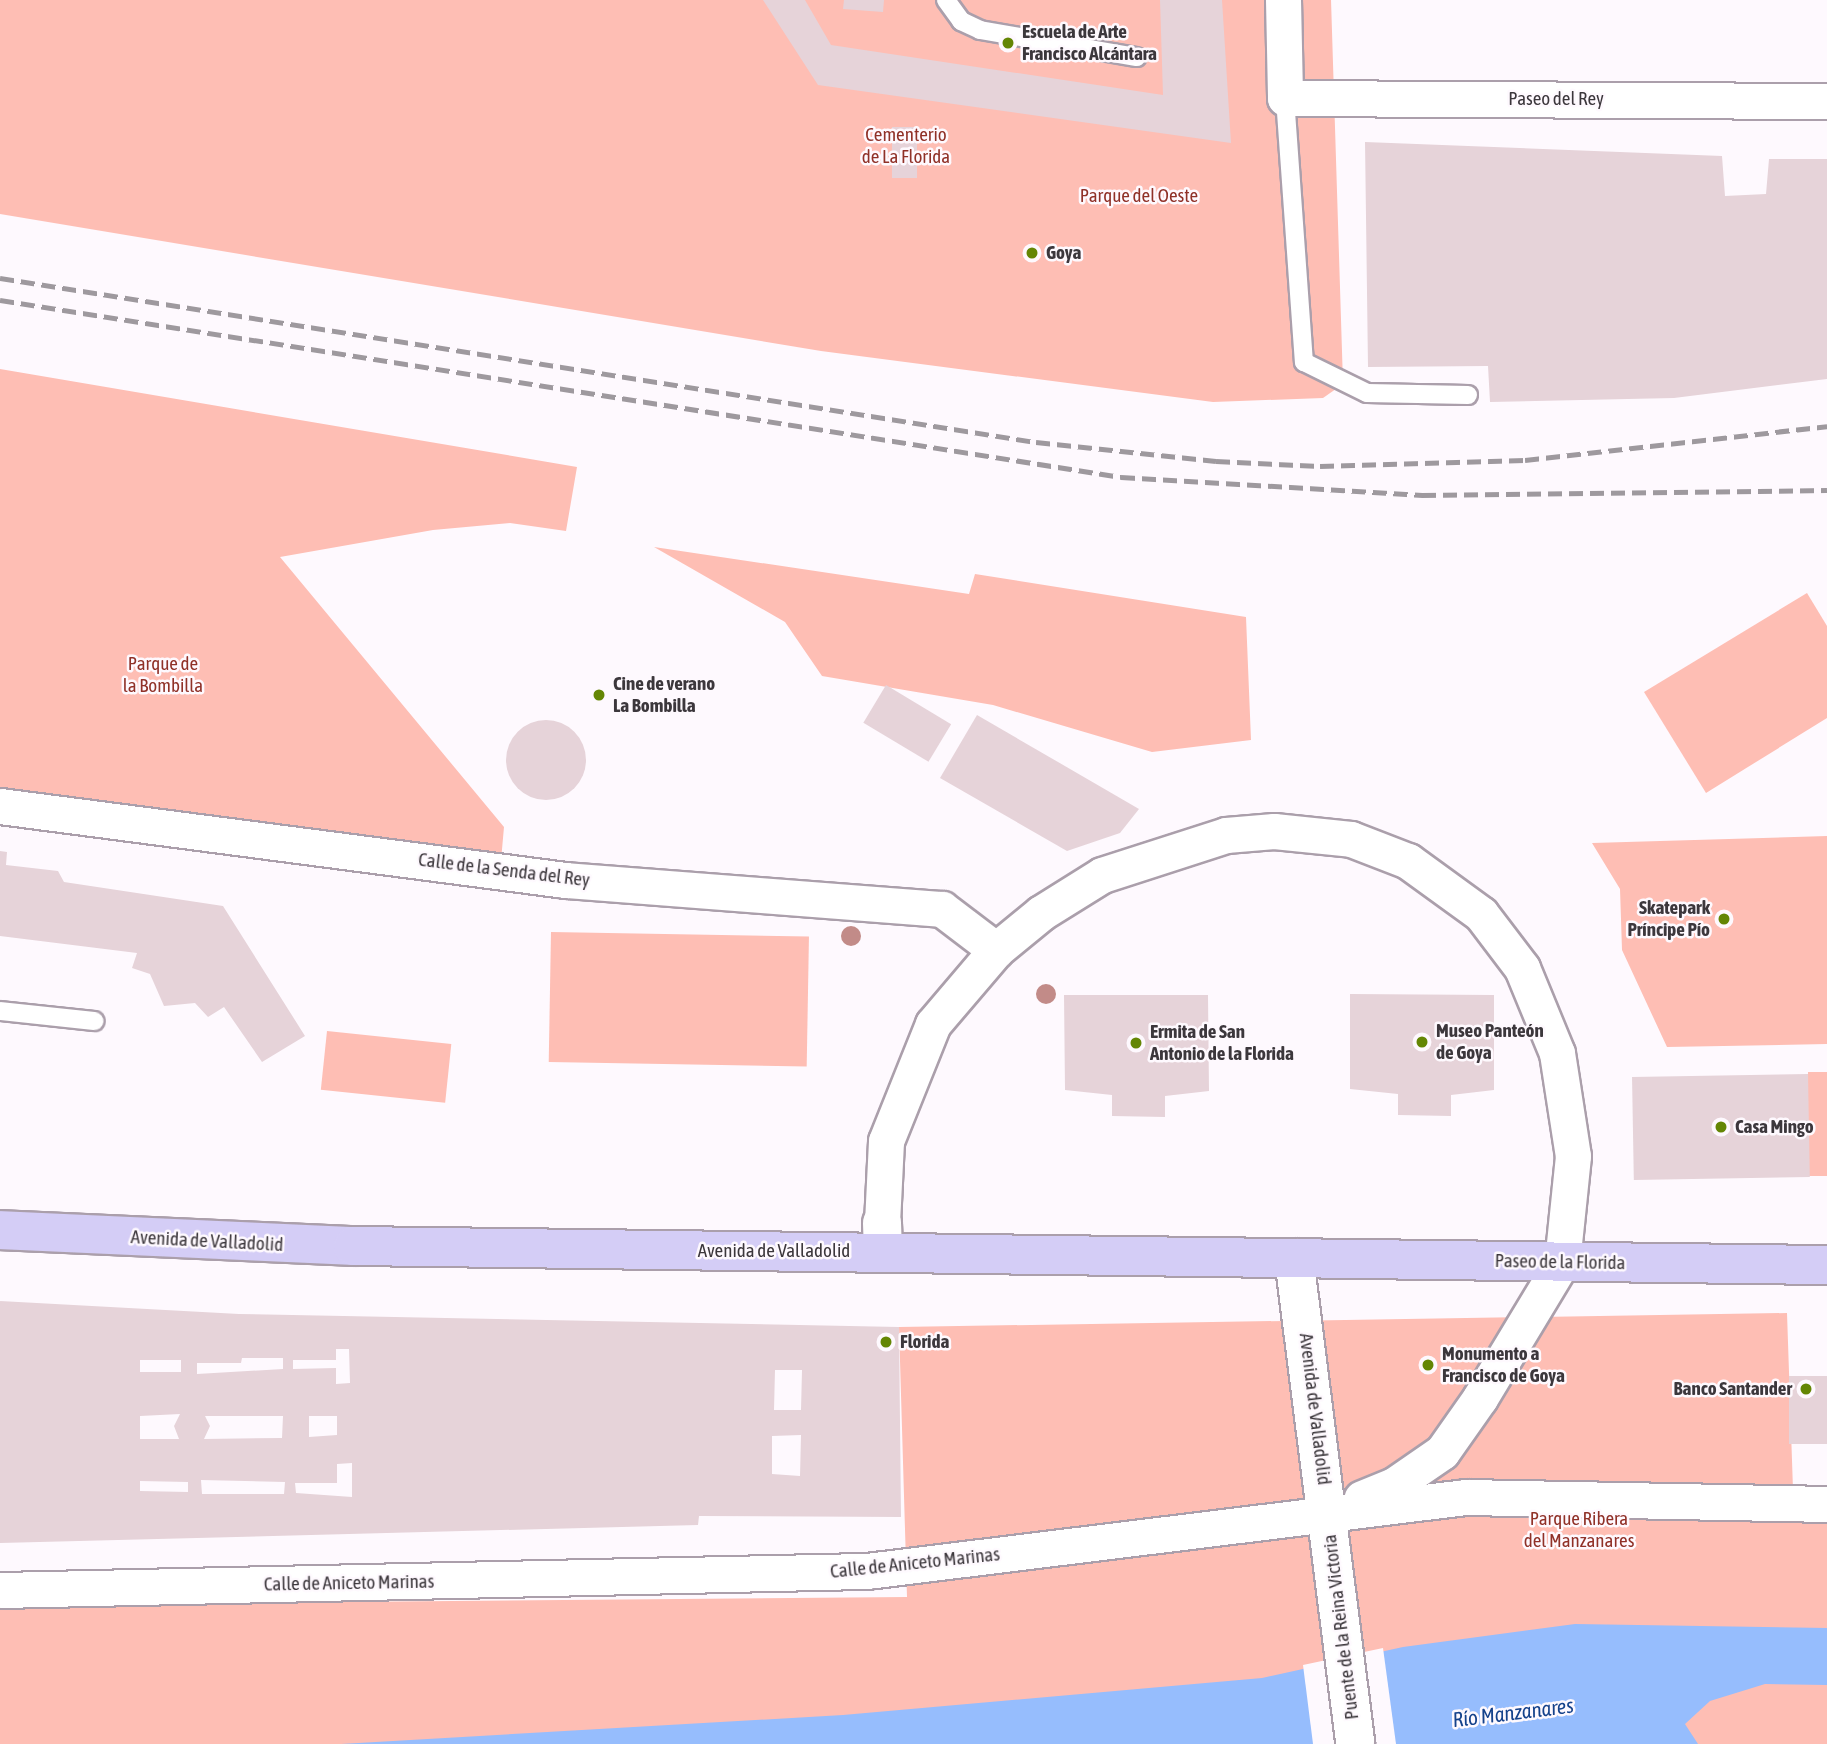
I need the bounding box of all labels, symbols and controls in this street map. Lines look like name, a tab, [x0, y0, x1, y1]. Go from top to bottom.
place label: Escuela de Arte Francisco Alcántara	[1022, 21, 1157, 65]
marker: Escuela de Arte Francisco Alcántara	[1000, 35, 1016, 51]
street label: Paseo del Rey	[1508, 88, 1604, 110]
park label: Cementerio de La Florida	[862, 124, 950, 168]
park label: Parque del Oeste	[1080, 185, 1198, 207]
place label: Goya	[1046, 242, 1081, 264]
marker: Goya	[1024, 245, 1040, 261]
park label: Parque de la Bombilla	[123, 653, 203, 697]
place label: Cine de verano La Bombilla	[613, 673, 715, 717]
marker: Cine de verano La Bombilla	[591, 687, 607, 703]
street label: Calle de la Senda del Rey	[417, 848, 591, 892]
place label: Skatepark Príncipe Pío	[1627, 897, 1710, 941]
marker: Skatepark Príncipe Pío	[1716, 911, 1732, 927]
place label: Museo Panteón de Goya	[1436, 1020, 1544, 1064]
place label: Ermita de San Antonio de la Florida	[1150, 1021, 1294, 1065]
marker: Museo Panteón de Goya	[1414, 1034, 1430, 1050]
marker: Ermita de San Antonio de la Florida	[1128, 1035, 1144, 1051]
place label: Casa Mingo	[1735, 1116, 1814, 1138]
marker: Casa Mingo	[1713, 1119, 1729, 1135]
street label: Avenida de Valladolid	[130, 1226, 284, 1256]
street label: Avenida de Valladolid	[698, 1240, 850, 1262]
street label: Paseo de la Florida	[1495, 1249, 1625, 1275]
place label: Florida	[900, 1331, 949, 1353]
street label: Avenida de Valladolid	[1294, 1332, 1336, 1486]
marker: Florida	[878, 1334, 894, 1350]
place label: Monumento a Francisco de Goya	[1442, 1343, 1565, 1387]
marker: Monumento a Francisco de Goya	[1420, 1357, 1436, 1373]
place label: Banco Santander	[1674, 1378, 1792, 1400]
marker: Banco Santander	[1798, 1381, 1814, 1397]
park label: Parque Ribera del Manzanares	[1524, 1508, 1634, 1552]
street label: Puente de la Reina Victoria	[1318, 1533, 1364, 1721]
street label: Calle de Aniceto Marinas	[829, 1543, 1001, 1583]
street label: Calle de Aniceto Marinas	[264, 1570, 434, 1596]
water label: Río Manzanares	[1451, 1692, 1575, 1732]

